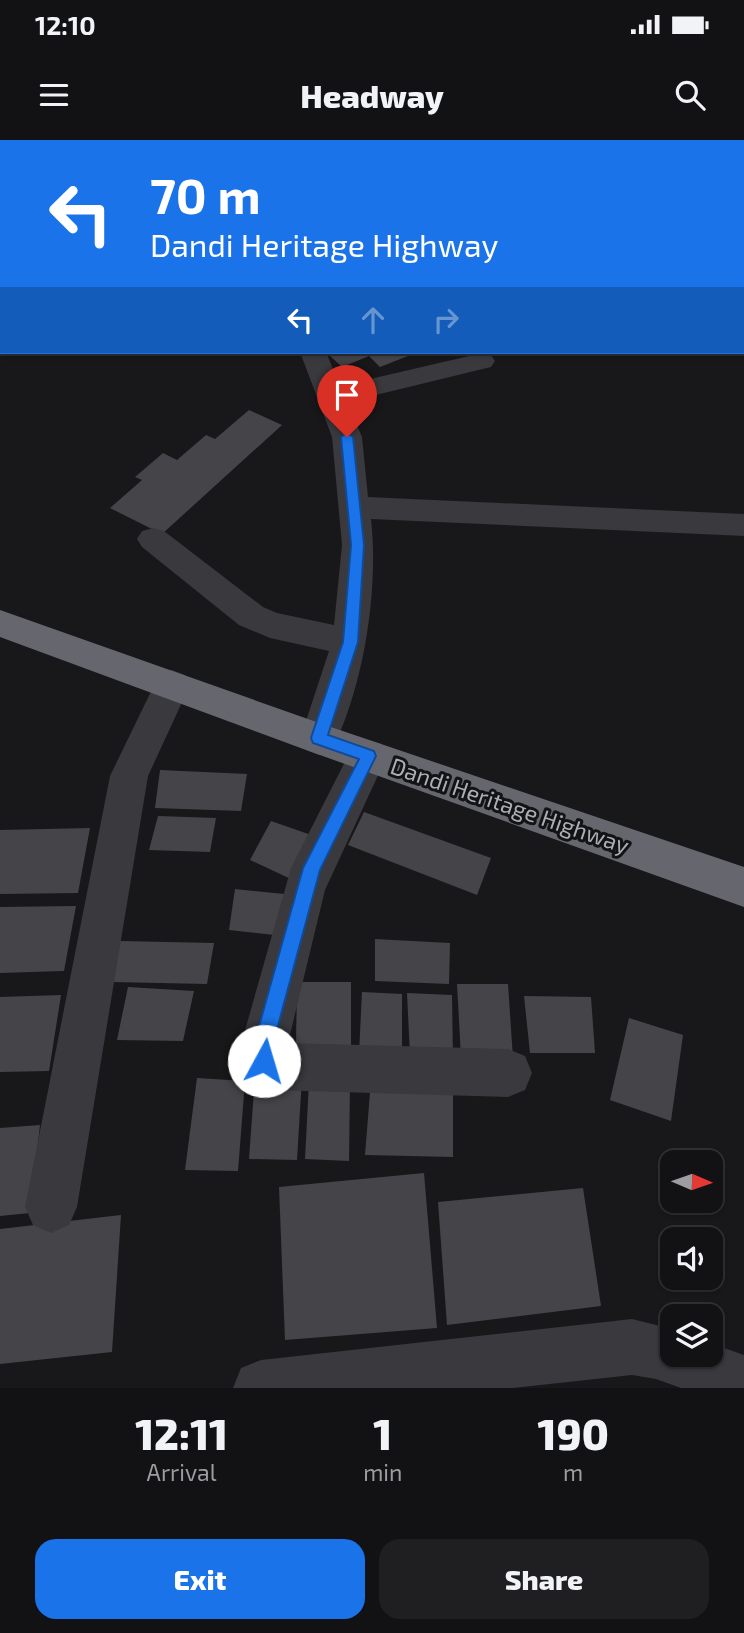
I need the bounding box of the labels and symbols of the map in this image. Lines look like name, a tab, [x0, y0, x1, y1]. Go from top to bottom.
pin	[317, 365, 377, 437]
street label: Dandi Heritage Highway	[387, 751, 633, 859]
position arrow	[227, 1024, 301, 1098]
north arrow	[660, 1150, 723, 1213]

